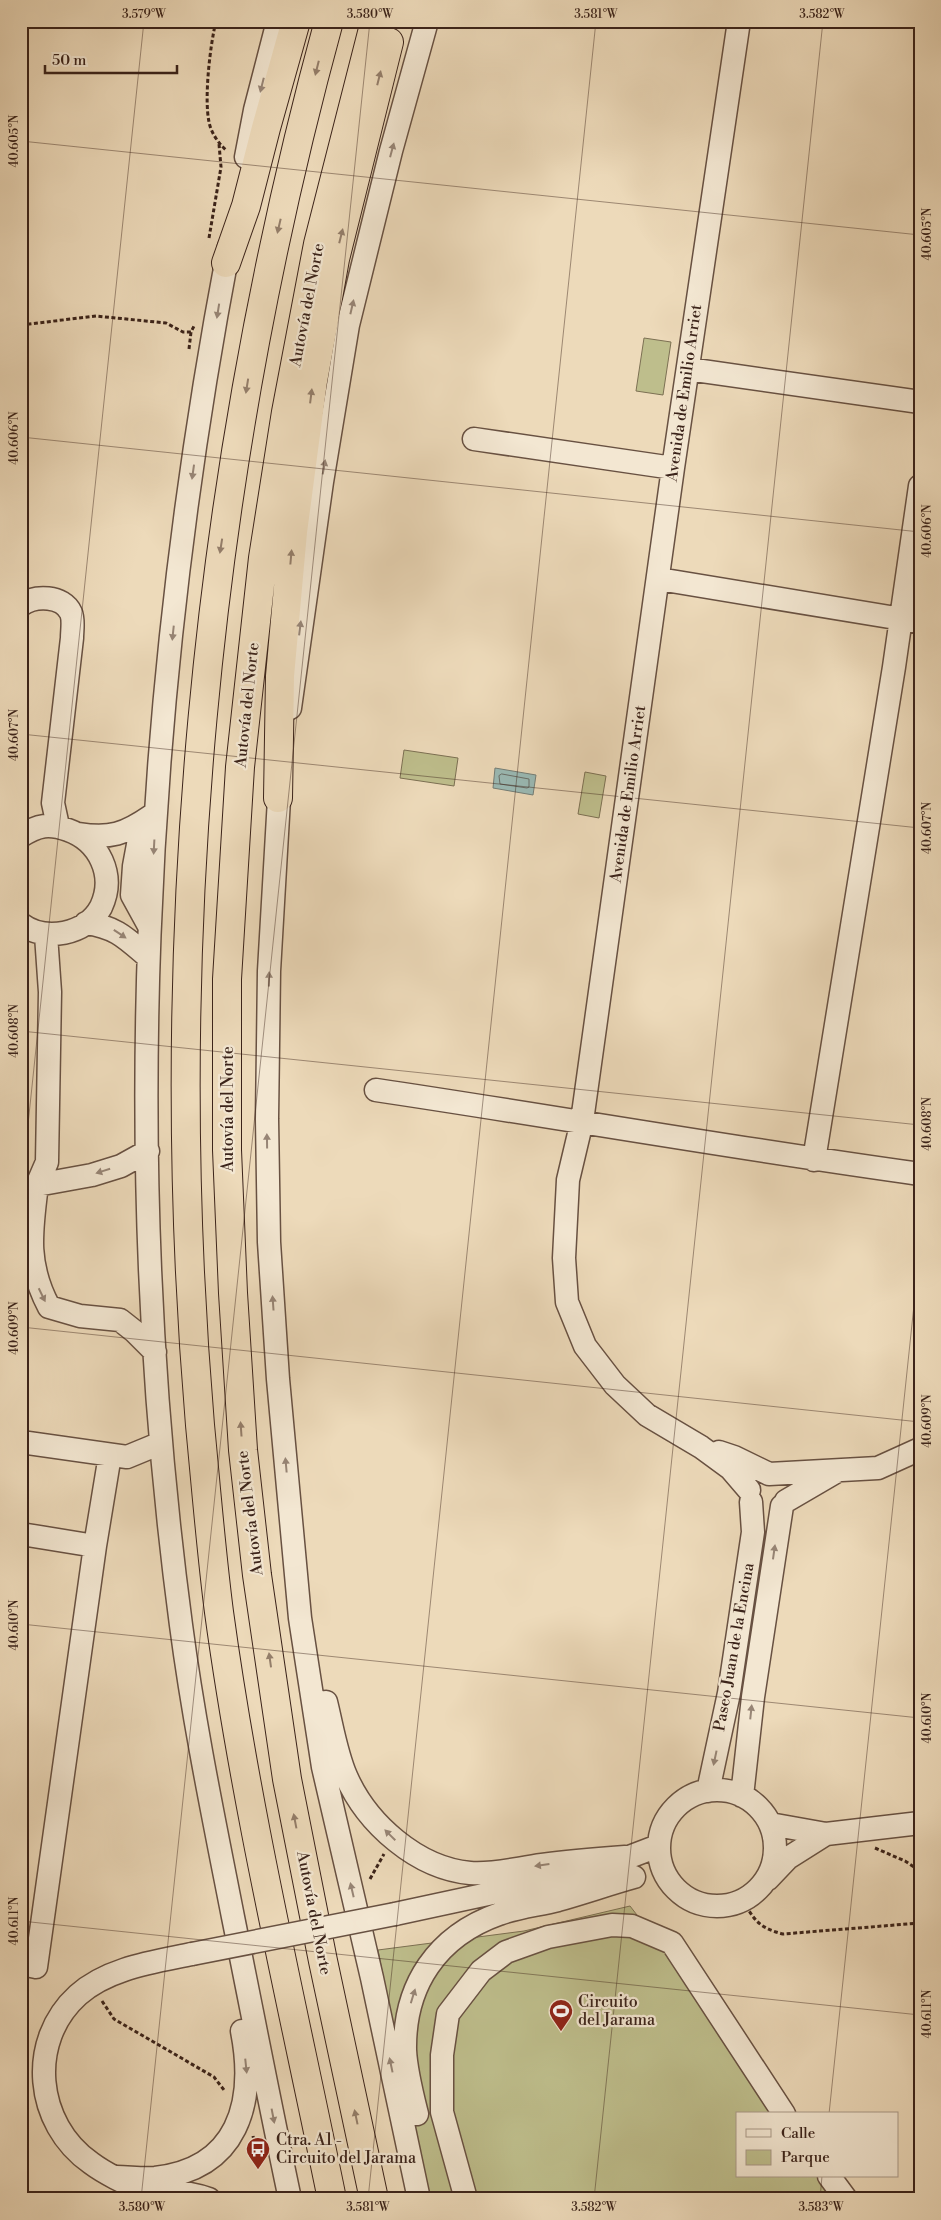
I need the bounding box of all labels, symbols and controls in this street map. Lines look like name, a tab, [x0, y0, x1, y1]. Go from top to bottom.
text: 3.579°W	[122, 7, 167, 22]
text: 3.580°W	[347, 7, 394, 22]
text: 3.581°W	[574, 7, 619, 22]
text: 3.582°W	[799, 7, 846, 22]
scale bar	[45, 42, 178, 74]
text: 50 m	[52, 51, 86, 70]
one-way arrow	[313, 61, 321, 76]
one-way arrow	[376, 71, 384, 86]
one-way arrow	[258, 78, 266, 93]
text: 40.605°N	[7, 114, 22, 167]
one-way arrow	[388, 142, 396, 157]
text: 40.605°N	[920, 207, 935, 260]
one-way arrow	[275, 219, 283, 234]
one-way arrow	[337, 229, 345, 244]
street label: Autovía del Norte	[285, 241, 329, 370]
one-way arrow	[348, 300, 356, 315]
street label: Avenida de Emilio Arriet	[662, 303, 706, 484]
one-way arrow	[214, 304, 222, 320]
one-way arrow	[243, 378, 251, 394]
one-way arrow	[307, 387, 315, 403]
text: 40.606°N	[7, 411, 22, 465]
one-way arrow	[320, 459, 328, 475]
one-way arrow	[189, 464, 197, 480]
text: 40.606°N	[920, 504, 935, 558]
one-way arrow	[217, 538, 225, 554]
one-way arrow	[287, 549, 295, 565]
one-way arrow	[296, 620, 304, 636]
one-way arrow	[169, 625, 177, 641]
street label: Autovía del Norte	[230, 641, 264, 770]
street label: Avenida de Emilio Arriet	[606, 704, 650, 885]
text: 40.607°N	[7, 709, 22, 761]
text: 40.607°N	[920, 802, 935, 854]
one-way arrow	[150, 839, 158, 855]
one-way arrow	[113, 929, 127, 939]
one-way arrow	[265, 970, 273, 986]
text: 40.608°N	[7, 1004, 22, 1058]
street label: Autovía del Norte	[218, 1046, 238, 1173]
text: 40.608°N	[920, 1097, 935, 1151]
one-way arrow	[263, 1133, 271, 1149]
one-way arrow	[96, 1168, 111, 1176]
one-way arrow	[39, 1288, 47, 1302]
one-way arrow	[269, 1295, 277, 1311]
text: 40.609°N	[7, 1301, 22, 1355]
text: 40.609°N	[920, 1394, 935, 1448]
one-way arrow	[237, 1421, 245, 1437]
street label: Autovía del Norte	[232, 1449, 268, 1578]
one-way arrow	[282, 1457, 290, 1473]
one-way arrow	[771, 1543, 779, 1559]
street label: Paseo Juan de la Encina	[709, 1560, 759, 1733]
text: 40.610°N	[7, 1600, 22, 1650]
one-way arrow	[265, 1652, 273, 1668]
text: 40.610°N	[920, 1693, 935, 1743]
one-way arrow	[747, 1704, 755, 1720]
one-way arrow	[711, 1750, 719, 1765]
one-way arrow	[291, 1812, 299, 1828]
one-way arrow	[385, 1829, 397, 1841]
street label: Autovía del Norte	[292, 1848, 336, 1977]
one-way arrow	[534, 1861, 550, 1869]
one-way arrow	[348, 1882, 356, 1897]
text: 40.611°N	[7, 1897, 22, 1945]
one-way arrow	[410, 1988, 418, 2003]
text: 40.611°N	[920, 1990, 935, 2038]
place label: Circuito del Jarama	[578, 1992, 656, 2030]
sports icon: Circuito del Jarama	[548, 1998, 574, 2032]
one-way arrow	[242, 2058, 250, 2074]
one-way arrow	[387, 2058, 395, 2073]
one-way arrow	[269, 2108, 277, 2124]
one-way arrow	[352, 2108, 360, 2124]
legend	[736, 2112, 898, 2178]
text: Calle	[781, 2124, 815, 2143]
place label: Ctra. A1 - Circuito del Jarama	[276, 2130, 417, 2168]
bus stop icon: Ctra. A1 - Circuito del Jarama	[245, 2136, 271, 2170]
text: Parque	[781, 2148, 830, 2167]
text: 3.580°W	[119, 2200, 166, 2215]
text: 3.581°W	[346, 2200, 391, 2215]
text: 3.582°W	[571, 2200, 618, 2215]
text: 3.583°W	[798, 2200, 845, 2215]

